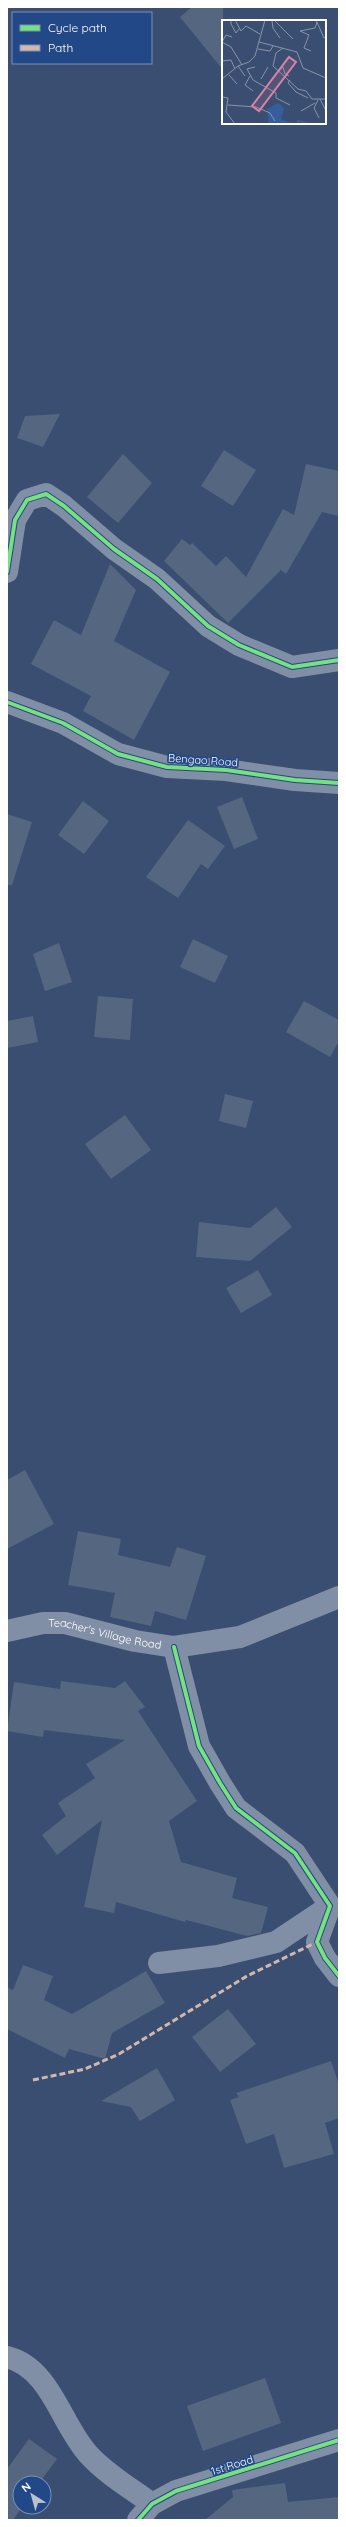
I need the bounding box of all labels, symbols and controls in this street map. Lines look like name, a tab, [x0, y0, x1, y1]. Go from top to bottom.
legend	[12, 12, 152, 64]
text: Cycle path	[48, 20, 107, 35]
inset map	[222, 20, 326, 124]
text: Path	[48, 40, 73, 55]
street label: Bengao Road	[168, 751, 238, 769]
street label: Teacher's Village Road	[48, 1616, 162, 1652]
street label: 1st Road	[209, 2452, 255, 2478]
north arrow	[12, 2475, 52, 2515]
text: N	[19, 2479, 33, 2495]

